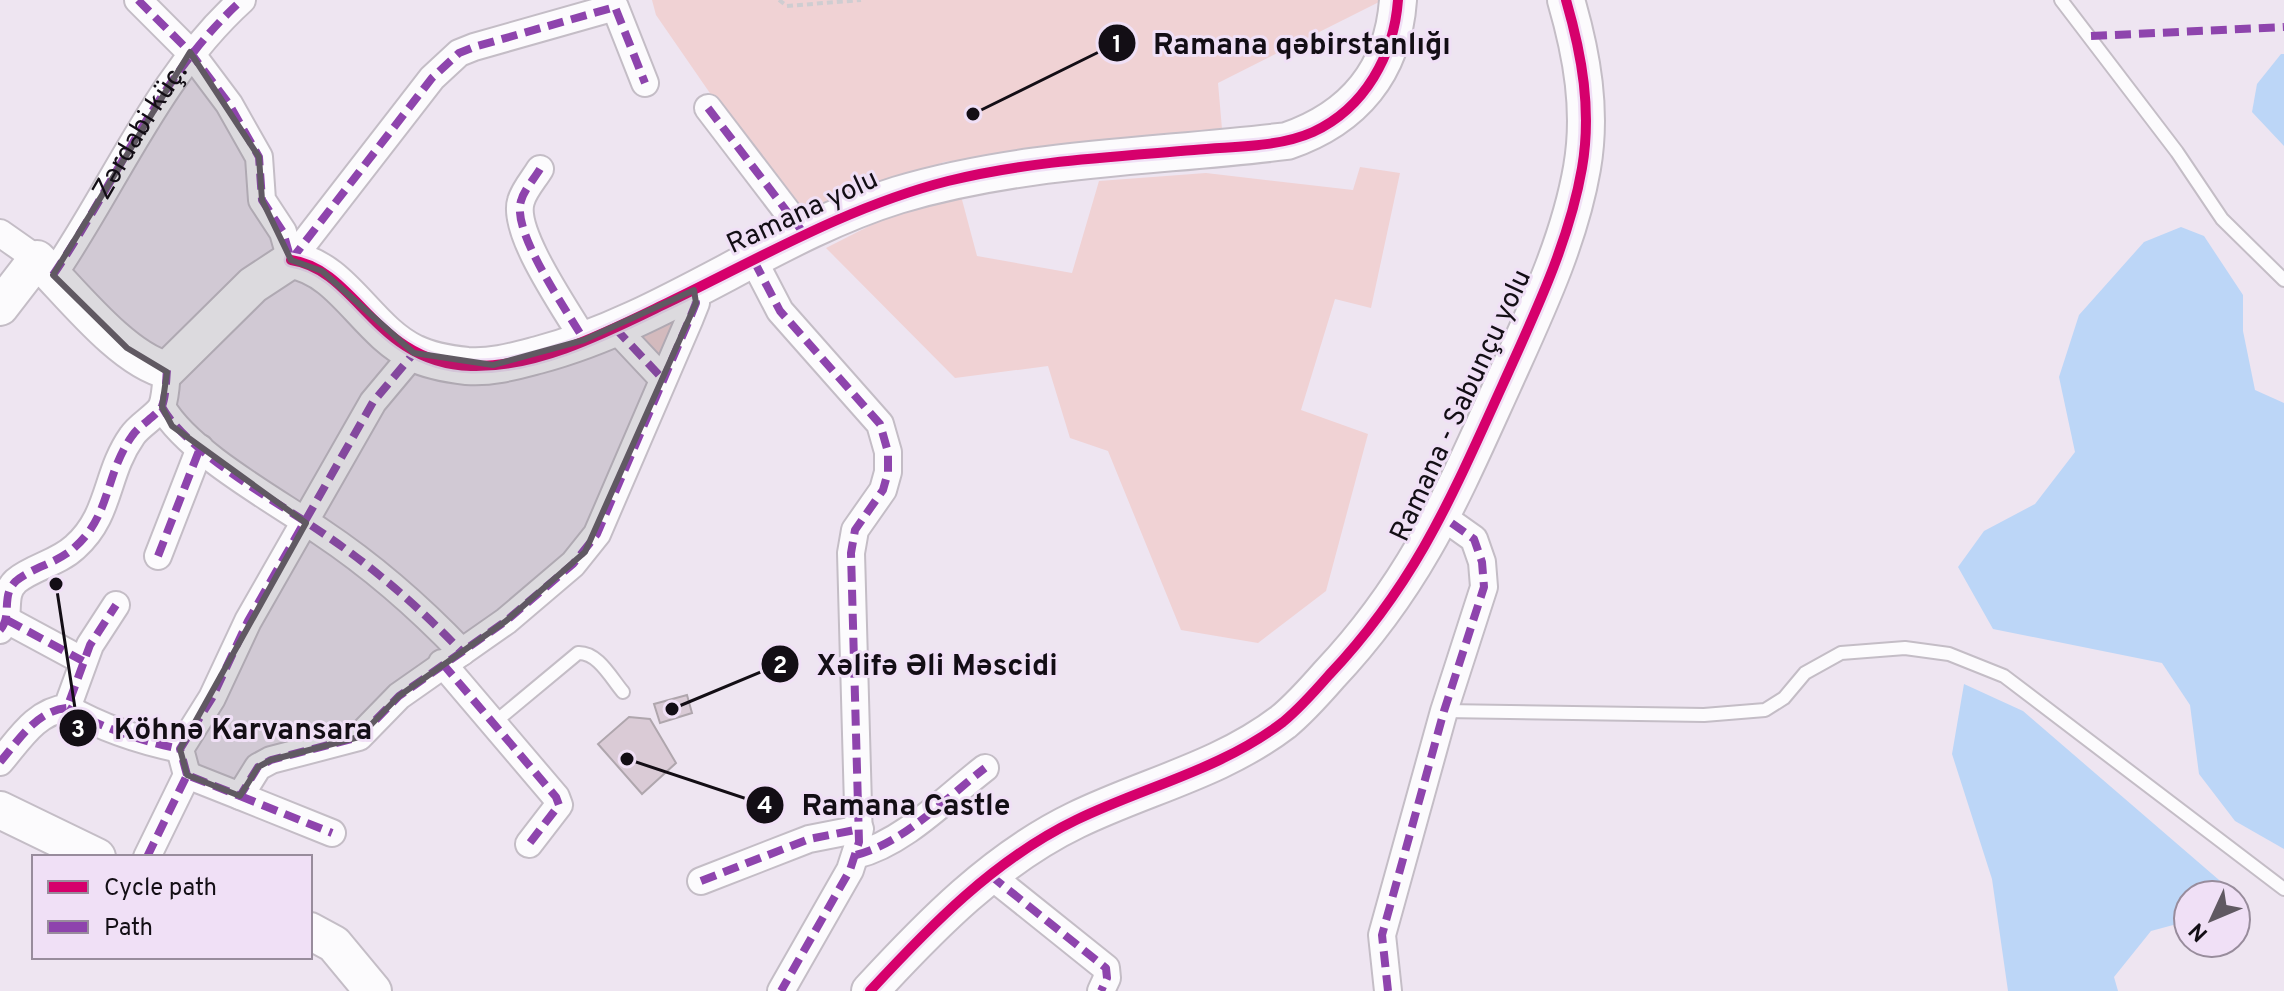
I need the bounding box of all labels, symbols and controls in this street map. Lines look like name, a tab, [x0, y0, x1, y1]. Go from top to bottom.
callout: Ramana qəbirstanlığı	[1097, 16, 1467, 70]
text: Ramana qəbirstanlığı	[1153, 28, 1451, 65]
text: 1	[1112, 31, 1122, 61]
street label: Zərdabi küç.	[85, 56, 197, 207]
street label: Ramana yolu	[722, 162, 884, 264]
street label: Ramana - Sabunçu yolu	[1383, 264, 1541, 548]
callout: Xəlifə Əli Məscidi	[760, 637, 1073, 691]
text: Xəlifə Əli Məscidi	[816, 649, 1058, 686]
text: 2	[773, 652, 787, 682]
callout: Köhnə Karvansara	[58, 701, 389, 755]
text: Köhnə Karvansara	[114, 713, 372, 750]
text: 3	[71, 716, 85, 746]
callout: Ramana Castle	[745, 778, 1026, 832]
text: Ramana Castle	[802, 789, 1010, 826]
text: 4	[757, 792, 773, 822]
legend	[32, 855, 312, 959]
text: Cycle path	[104, 874, 217, 904]
north arrow	[2172, 879, 2252, 959]
text: Path	[104, 914, 153, 944]
text: N	[2184, 916, 2215, 946]

